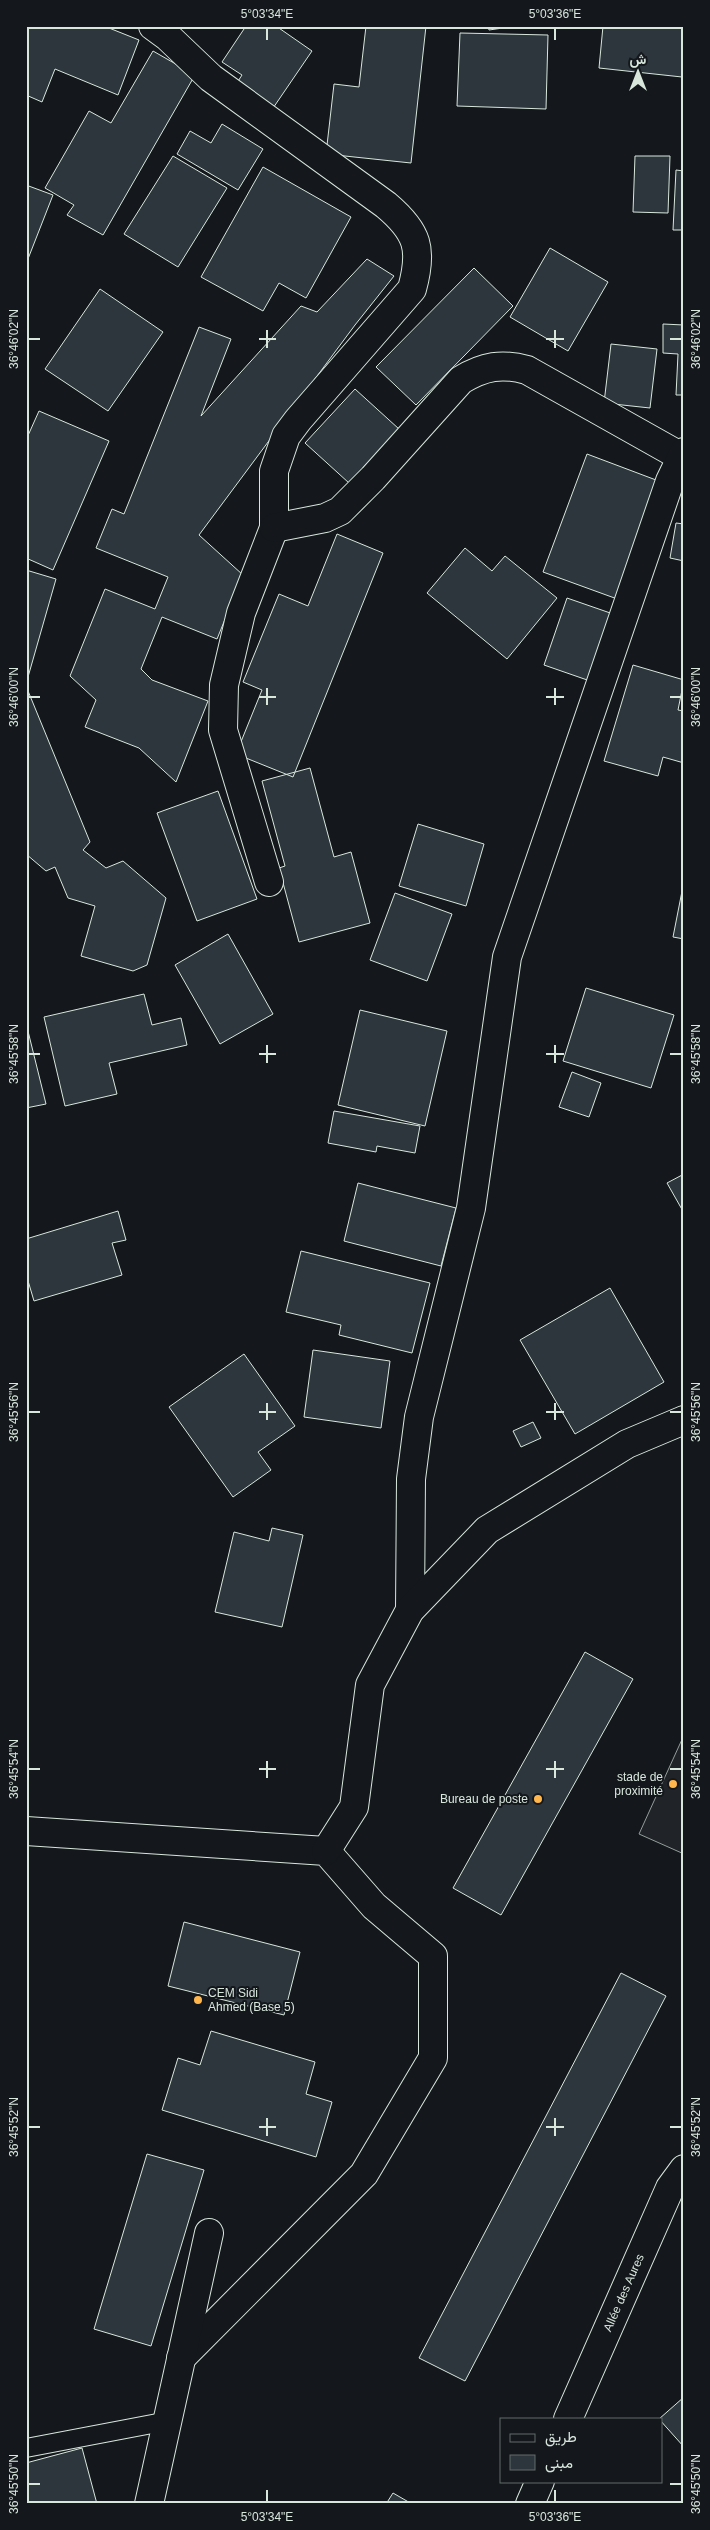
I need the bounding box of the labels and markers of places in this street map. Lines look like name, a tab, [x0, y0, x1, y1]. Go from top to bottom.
place label: stade de proximité	[614, 1770, 663, 1798]
marker: stade de proximité	[667, 1778, 679, 1790]
place label: Bureau de poste	[440, 1792, 528, 1806]
marker: Bureau de poste	[532, 1793, 544, 1805]
place label: CEM Sidi Ahmed (Base 5)	[208, 1986, 295, 2014]
marker: CEM Sidi Ahmed (Base 5)	[192, 1994, 204, 2006]

